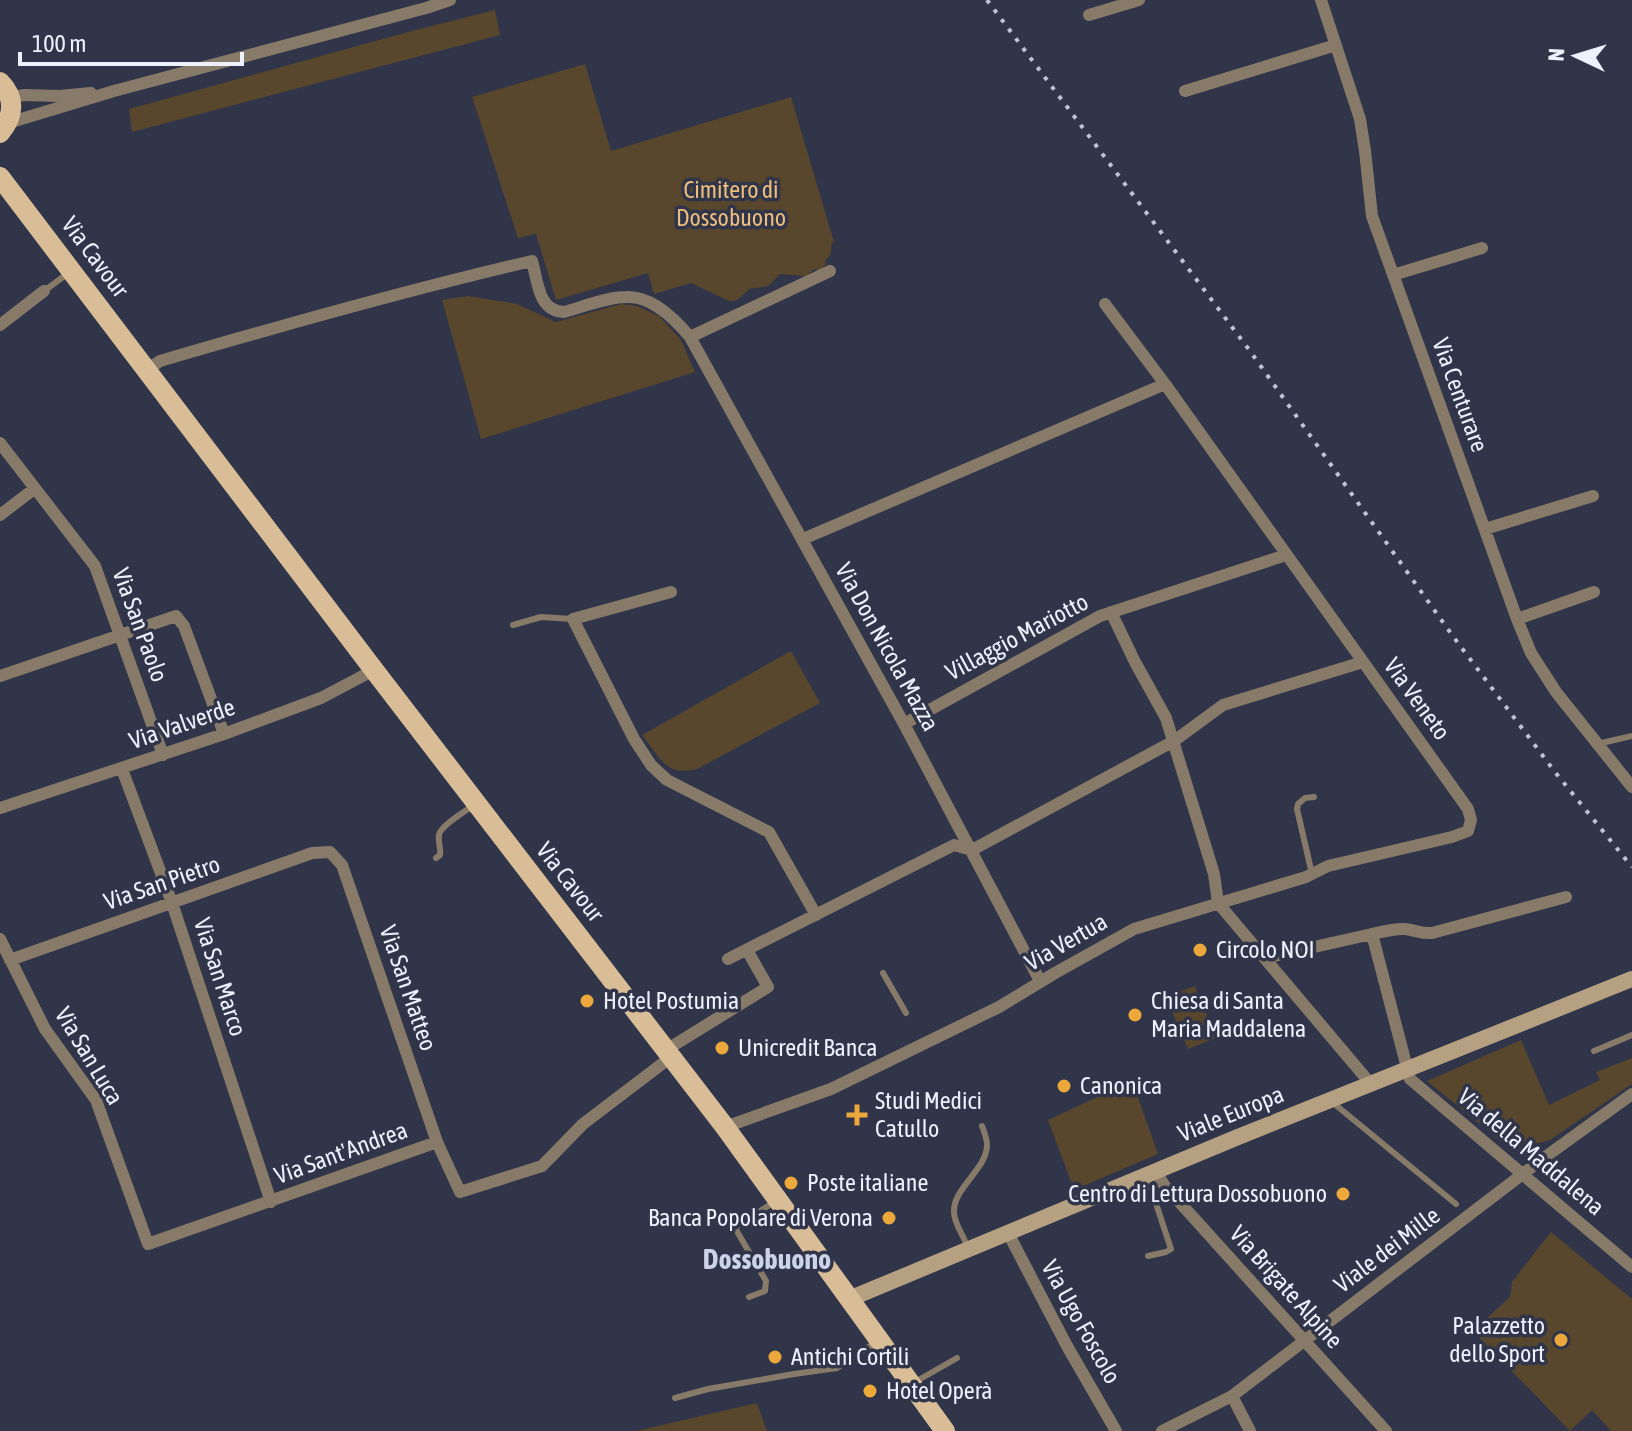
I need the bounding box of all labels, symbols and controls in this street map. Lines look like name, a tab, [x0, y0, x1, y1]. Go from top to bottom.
scale bar	[20, 16, 242, 66]
north arrow	[1536, 16, 1616, 96]
text: 100 m	[32, 30, 86, 57]
text: N	[1543, 47, 1569, 62]
park label: Cimitero di Dossobuono	[676, 176, 786, 231]
street label: Via Cavour	[57, 211, 135, 303]
street label: Via Centurare	[1427, 334, 1494, 456]
street label: Via Don Nicola Mazza	[830, 558, 945, 735]
street label: Via San Paolo	[107, 564, 174, 685]
street label: Villaggio Mariotto	[941, 588, 1093, 685]
street label: Via Veneto	[1379, 653, 1456, 745]
street label: Via Valverde	[125, 693, 238, 754]
street label: Via Cavour	[531, 837, 610, 927]
street label: Via San Pietro	[100, 850, 223, 915]
street label: Via Vertua	[1020, 907, 1112, 976]
street label: Via San Marco	[189, 914, 252, 1039]
street label: Via San Matteo	[374, 922, 443, 1054]
place label: Circolo NOI	[1216, 936, 1315, 963]
marker: Circolo NOI	[1191, 941, 1209, 959]
place label: Hotel Postumia	[603, 987, 739, 1014]
place label: Chiesa di Santa Maria Maddalena	[1151, 987, 1306, 1042]
marker: Hotel Postumia	[578, 992, 596, 1010]
street label: Via San Luca	[50, 1002, 129, 1109]
marker: Chiesa di Santa Maria Maddalena	[1126, 1006, 1144, 1024]
place label: Unicredit Banca	[738, 1034, 877, 1061]
marker: Unicredit Banca	[713, 1039, 731, 1057]
place label: Canonica	[1080, 1072, 1162, 1099]
marker: Canonica	[1055, 1077, 1073, 1095]
street label: Viale Europa	[1174, 1080, 1288, 1147]
street label: Via della Maddalena	[1453, 1083, 1610, 1220]
place label: Studi Medici Catullo	[875, 1087, 982, 1142]
marker: Studi Medici Catullo	[846, 1104, 868, 1126]
street label: Via Sant'Andrea	[271, 1116, 411, 1189]
place label: Poste italiane	[807, 1169, 928, 1196]
marker: Poste italiane	[782, 1174, 800, 1192]
place label: Centro di Lettura Dossobuono	[1068, 1180, 1327, 1207]
marker: Centro di Lettura Dossobuono	[1334, 1185, 1352, 1203]
street label: Viale dei Mille	[1329, 1201, 1445, 1298]
place label: Banca Popolare di Verona	[648, 1204, 873, 1231]
marker: Banca Popolare di Verona	[880, 1209, 898, 1227]
street label: Via Brigate Alpine	[1224, 1220, 1348, 1353]
district label: Dossobuono	[703, 1243, 831, 1275]
street label: Via Ugo Foscolo	[1036, 1255, 1126, 1388]
place label: Palazzetto dello Sport	[1449, 1312, 1545, 1367]
marker: Palazzetto dello Sport	[1552, 1331, 1570, 1349]
place label: Antichi Cortili	[791, 1343, 909, 1370]
marker: Antichi Cortili	[766, 1348, 784, 1366]
place label: Hotel Operà	[886, 1377, 993, 1404]
marker: Hotel Operà	[861, 1382, 879, 1400]

